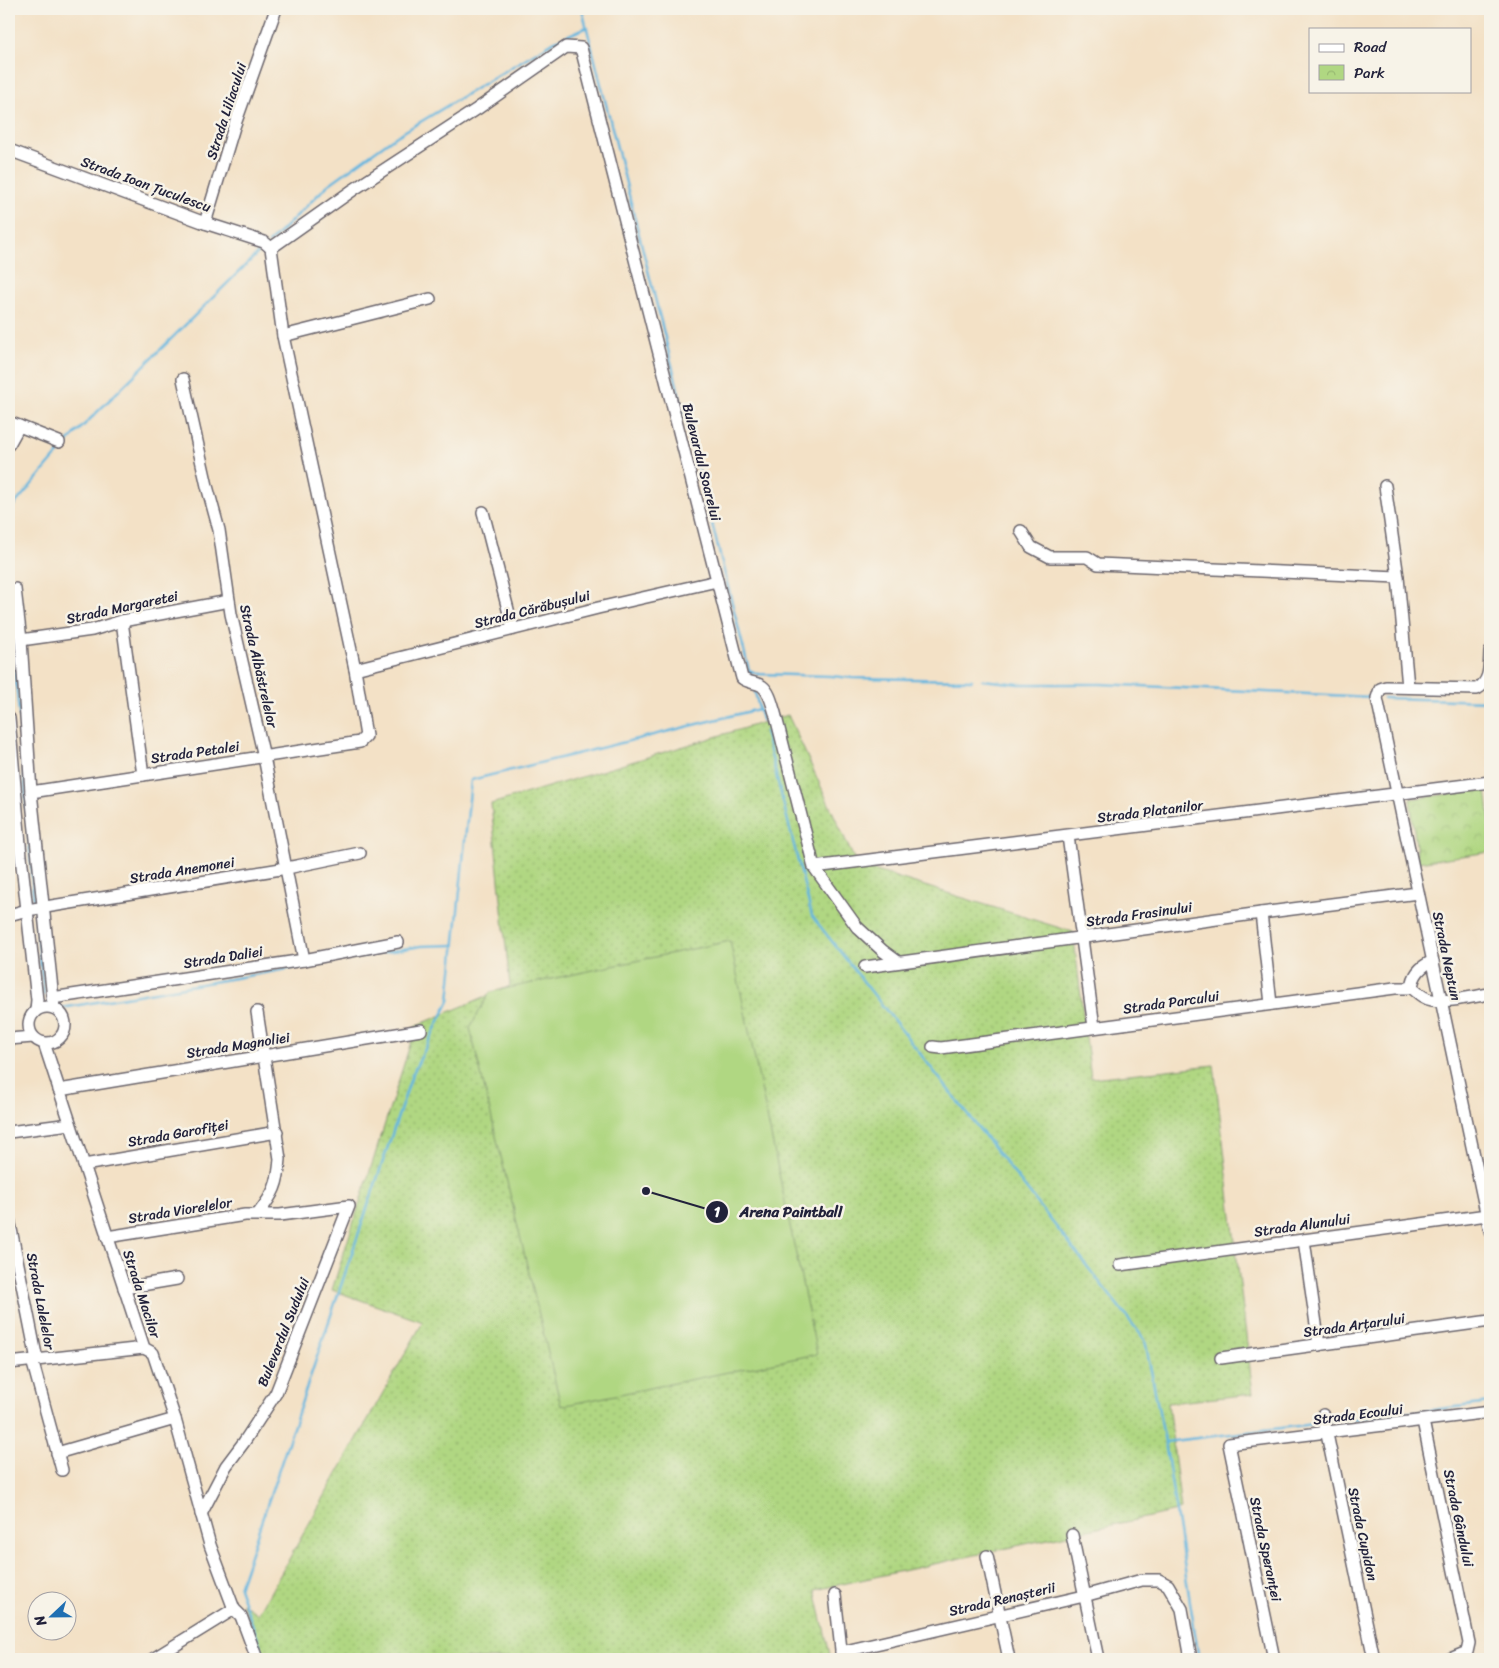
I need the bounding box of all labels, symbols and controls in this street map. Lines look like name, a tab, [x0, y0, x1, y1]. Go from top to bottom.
legend	[1309, 28, 1472, 92]
text: Road	[1354, 34, 1387, 60]
street label: Strada Liliacului	[199, 58, 254, 163]
text: Park	[1354, 60, 1385, 86]
street label: Strada Ioan Țuculescu	[77, 149, 215, 220]
street label: Bulevardul Soarelui	[675, 401, 728, 525]
street label: Strada Margaretei	[64, 583, 181, 632]
street label: Strada Cărăbușului	[472, 583, 594, 636]
street label: Strada Albăstrelelor	[232, 602, 285, 732]
street label: Strada Petalei	[149, 734, 242, 771]
street label: Strada Platanilor	[1096, 792, 1206, 830]
street label: Strada Anemonei	[128, 850, 237, 891]
street label: Strada Frasinului	[1084, 895, 1195, 934]
street label: Strada Neptun	[1425, 909, 1468, 1003]
street label: Strada Daliei	[182, 939, 266, 976]
street label: Strada Parcului	[1121, 983, 1222, 1022]
street label: Strada Magnoliei	[185, 1025, 293, 1066]
street label: Strada Garofiței	[126, 1112, 232, 1155]
street label: Strada Viorelelor	[126, 1190, 235, 1231]
callout: Arena Paintball	[704, 1197, 852, 1227]
text: 1	[714, 1199, 721, 1225]
text: Arena Paintball	[739, 1199, 843, 1225]
street label: Strada Alunului	[1252, 1206, 1353, 1245]
street label: Strada Macilor	[115, 1247, 168, 1343]
street label: Strada Lalelelor	[19, 1250, 62, 1353]
street label: Bulevardul Sudului	[250, 1273, 317, 1391]
street label: Strada Arțarului	[1302, 1306, 1408, 1345]
street label: Strada Ecoului	[1312, 1396, 1406, 1432]
street label: Strada Gândului	[1436, 1467, 1481, 1570]
street label: Strada Cupidon	[1340, 1485, 1385, 1584]
street label: Strada Speranței	[1242, 1495, 1289, 1605]
street label: Strada Renașterii	[946, 1575, 1059, 1624]
north arrow	[28, 1590, 78, 1640]
text: N	[27, 1611, 54, 1631]

